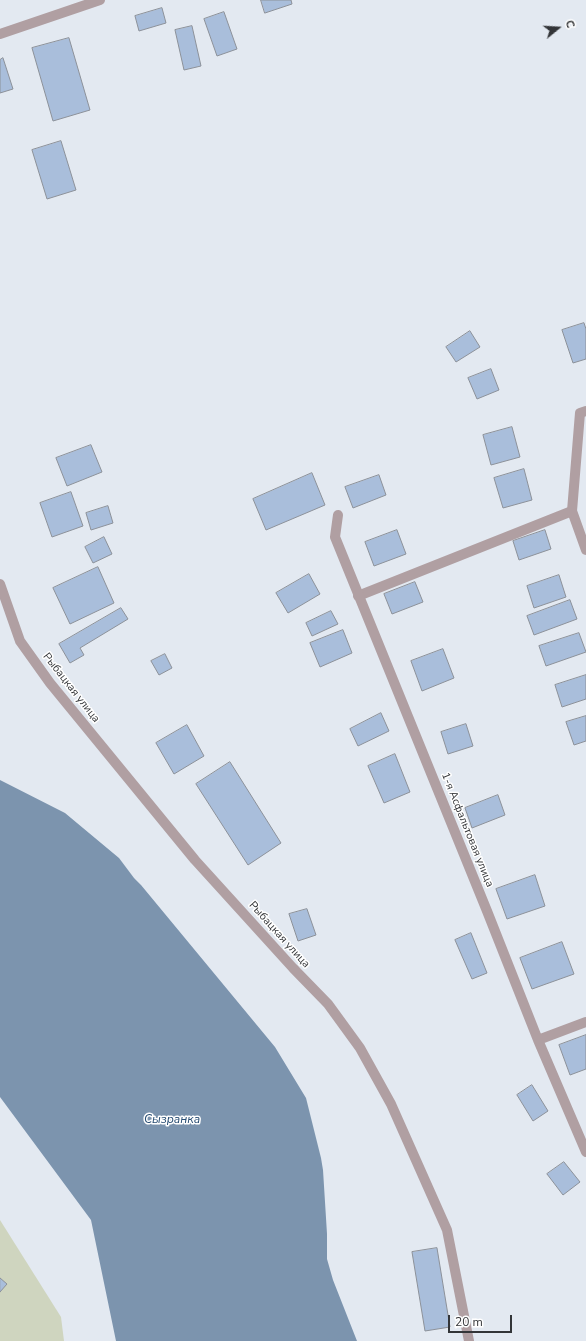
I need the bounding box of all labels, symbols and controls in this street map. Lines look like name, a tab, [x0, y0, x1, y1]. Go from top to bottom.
north arrow	[538, 8, 578, 48]
text: С	[562, 18, 578, 30]
street label: Рыбацкая улица	[40, 651, 102, 725]
street label: 1-я Асфальтовая улица	[438, 771, 496, 889]
street label: Рыбацкая улица	[246, 899, 312, 971]
water label: Сызранка	[144, 1113, 200, 1127]
scale bar	[450, 1307, 514, 1333]
text: 20 m	[455, 1314, 483, 1330]

